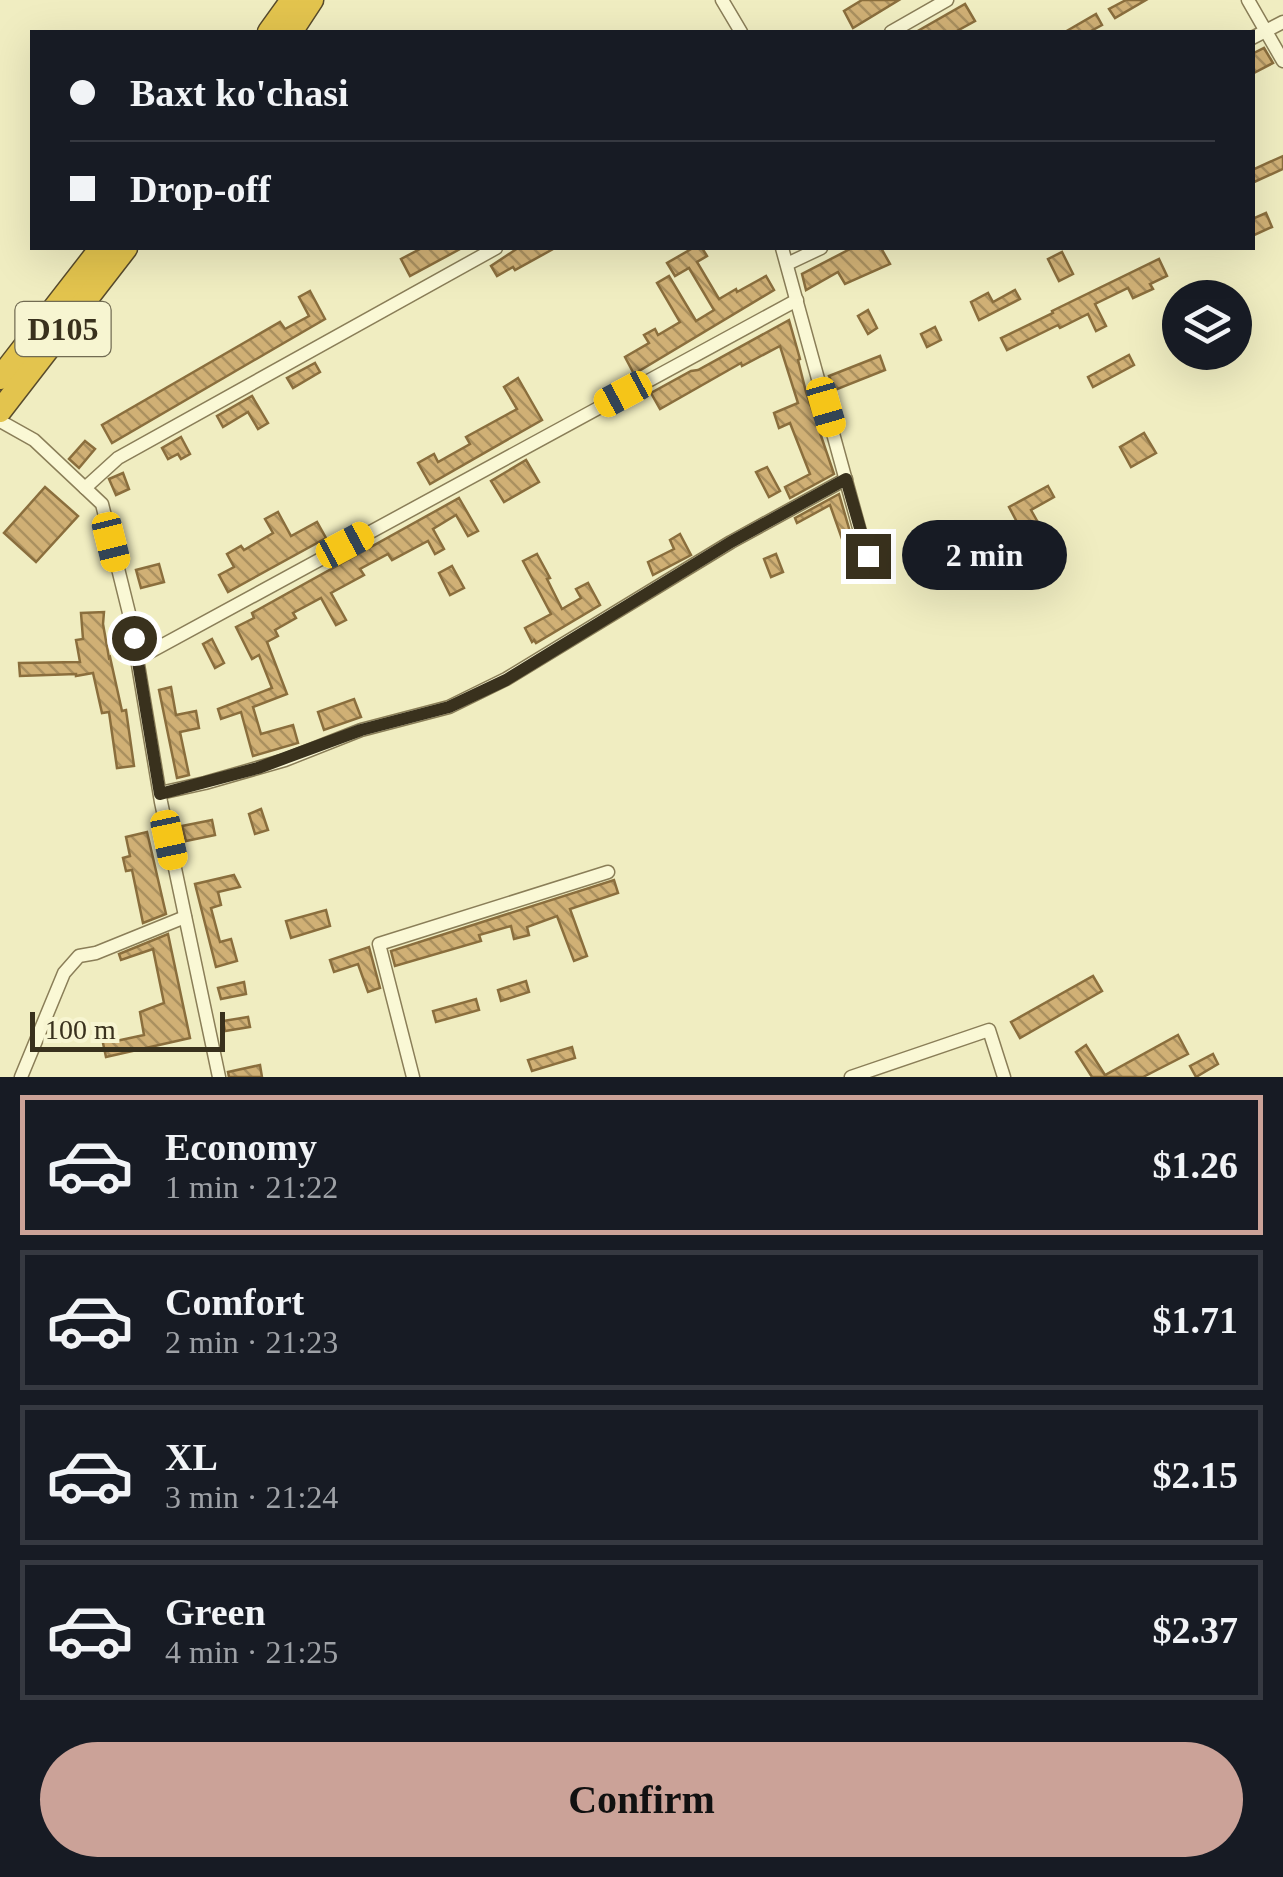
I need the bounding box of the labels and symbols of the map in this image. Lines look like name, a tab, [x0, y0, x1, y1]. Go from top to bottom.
road number: D105	[15, 302, 110, 356]
car	[589, 367, 657, 421]
car	[803, 374, 849, 440]
car	[89, 509, 133, 575]
car	[311, 518, 379, 572]
callout: 2 min	[903, 521, 1068, 591]
route end	[846, 534, 891, 579]
route start	[112, 616, 157, 661]
car	[148, 808, 190, 872]
scale bar	[30, 1007, 225, 1052]

